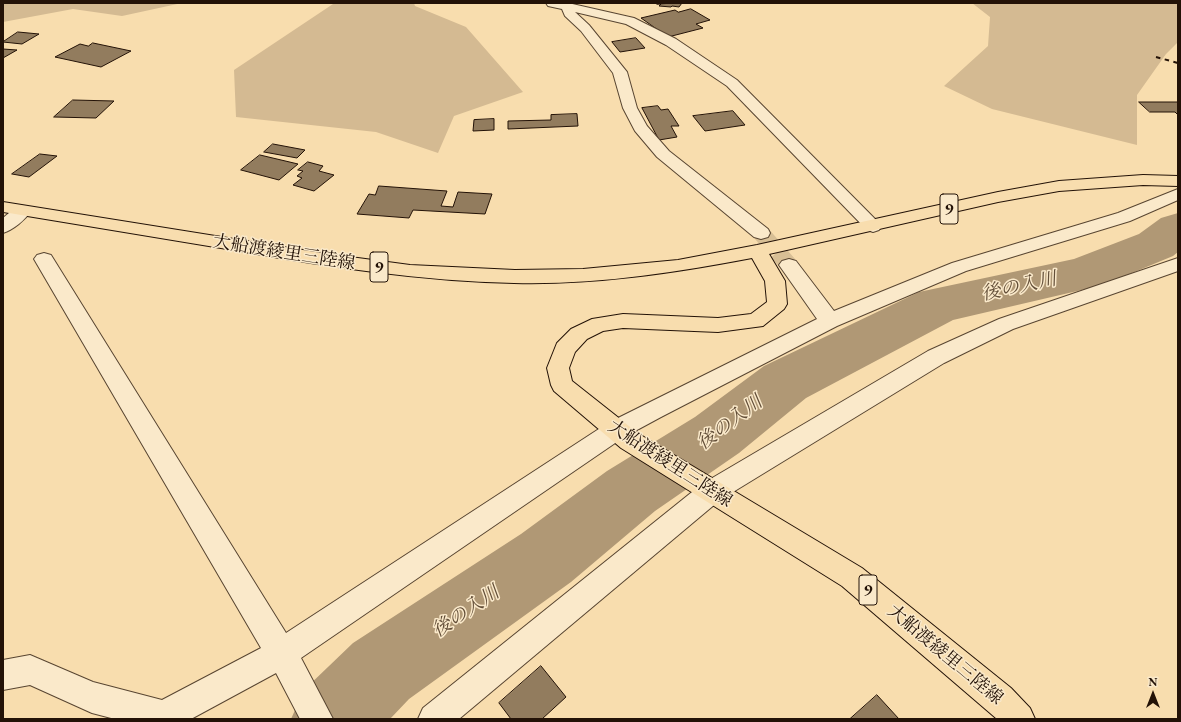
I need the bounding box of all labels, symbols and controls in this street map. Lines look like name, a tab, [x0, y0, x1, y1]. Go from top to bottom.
road number: 9	[940, 194, 958, 224]
street label: 大船渡綾里三陸線	[211, 231, 357, 275]
road number: 9	[370, 252, 388, 282]
water label: 後の入川	[979, 268, 1059, 306]
water label: 後の入川	[693, 391, 767, 455]
street label: 大船渡綾里三陸線	[604, 416, 736, 512]
road number: 9	[859, 575, 877, 605]
water label: 後の入川	[428, 581, 504, 643]
street label: 大船渡綾里三陸線	[883, 600, 1007, 710]
north arrow	[1133, 674, 1173, 714]
text: N	[1149, 675, 1157, 689]

